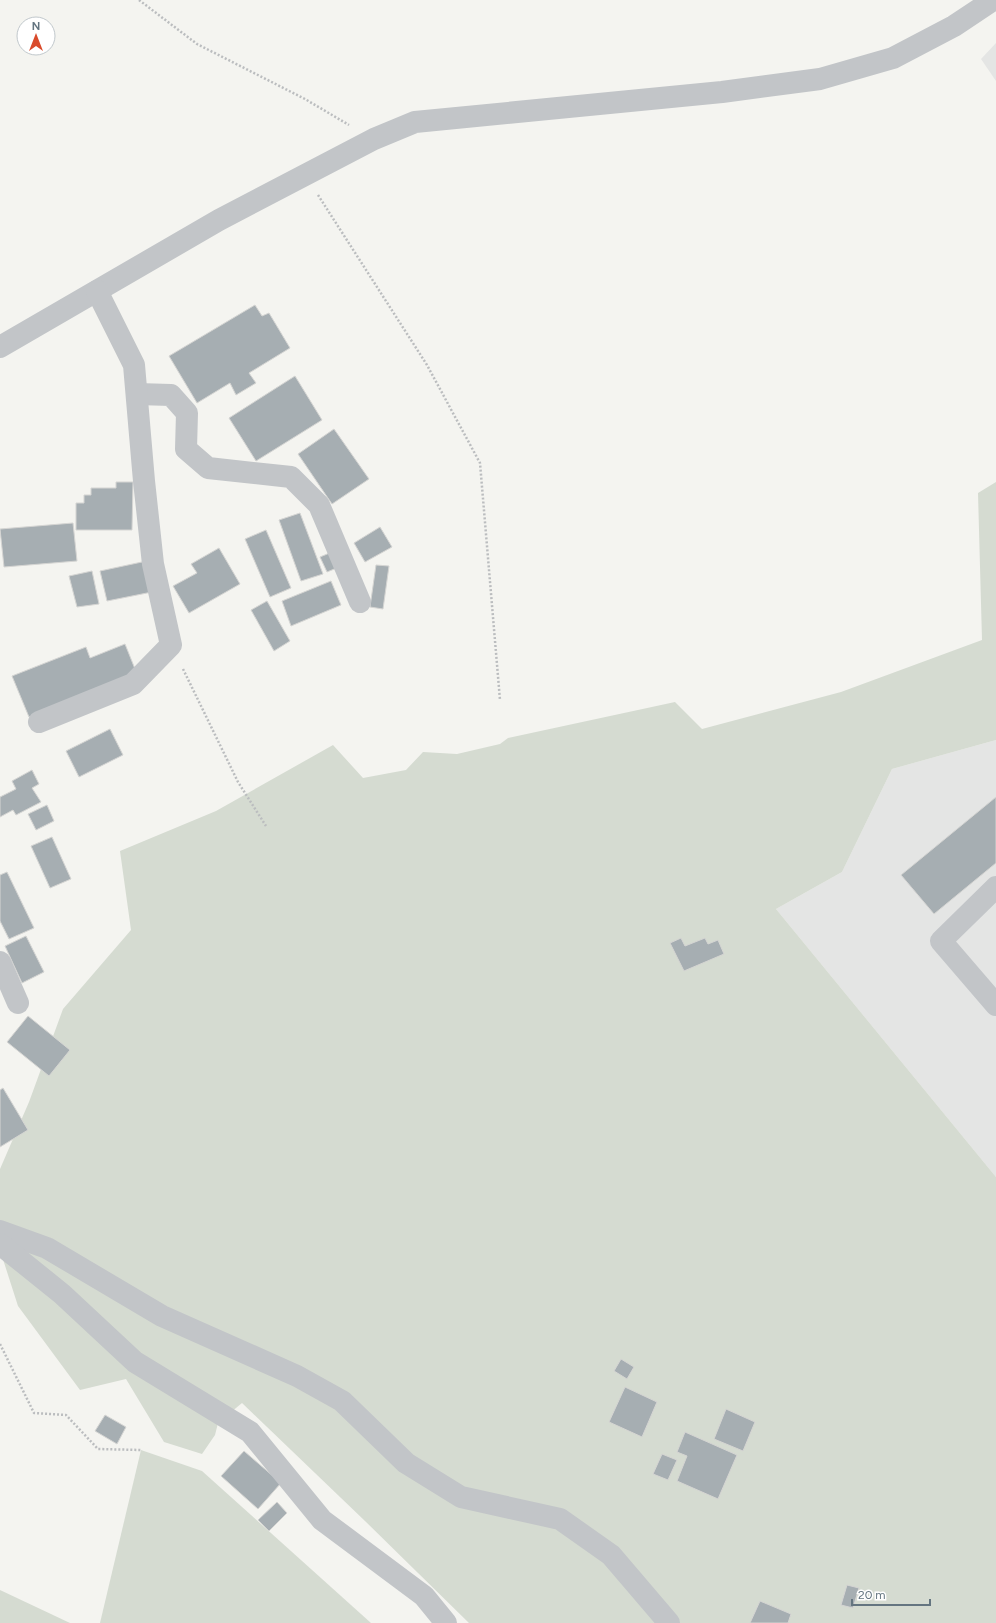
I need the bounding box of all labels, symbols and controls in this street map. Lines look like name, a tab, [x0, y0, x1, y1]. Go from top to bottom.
north arrow	[16, 16, 56, 56]
text: N	[32, 20, 40, 33]
scale bar	[852, 1581, 930, 1607]
text: 20 m	[858, 1588, 886, 1602]

